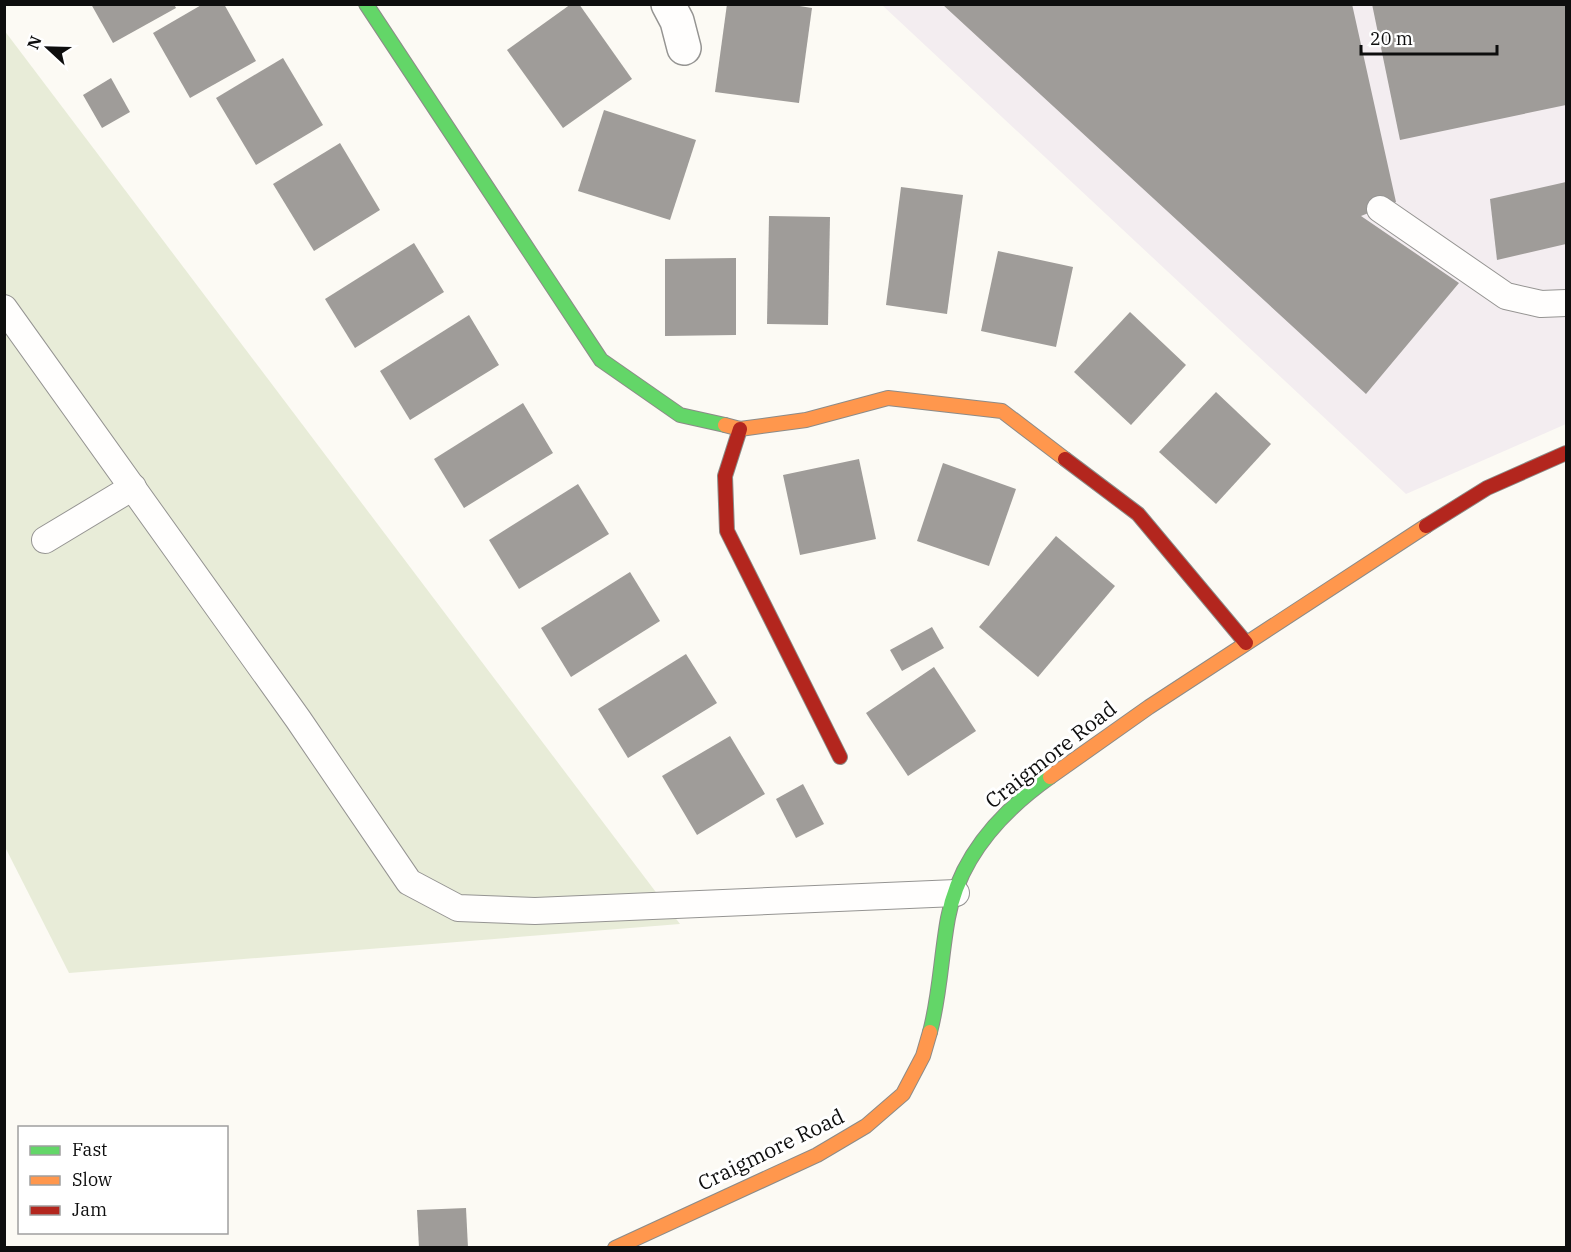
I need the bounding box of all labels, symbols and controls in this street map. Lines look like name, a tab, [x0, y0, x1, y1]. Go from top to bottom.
north arrow	[18, 18, 78, 78]
scale bar	[1361, 18, 1498, 56]
text: 20 m	[1370, 27, 1413, 50]
text: N	[22, 33, 46, 52]
street label: Craigmore Road	[979, 694, 1122, 814]
street label: Craigmore Road	[693, 1101, 849, 1197]
legend	[18, 1126, 228, 1234]
text: Fast	[72, 1138, 107, 1161]
text: Slow	[72, 1168, 112, 1191]
text: Jam	[72, 1198, 107, 1221]

